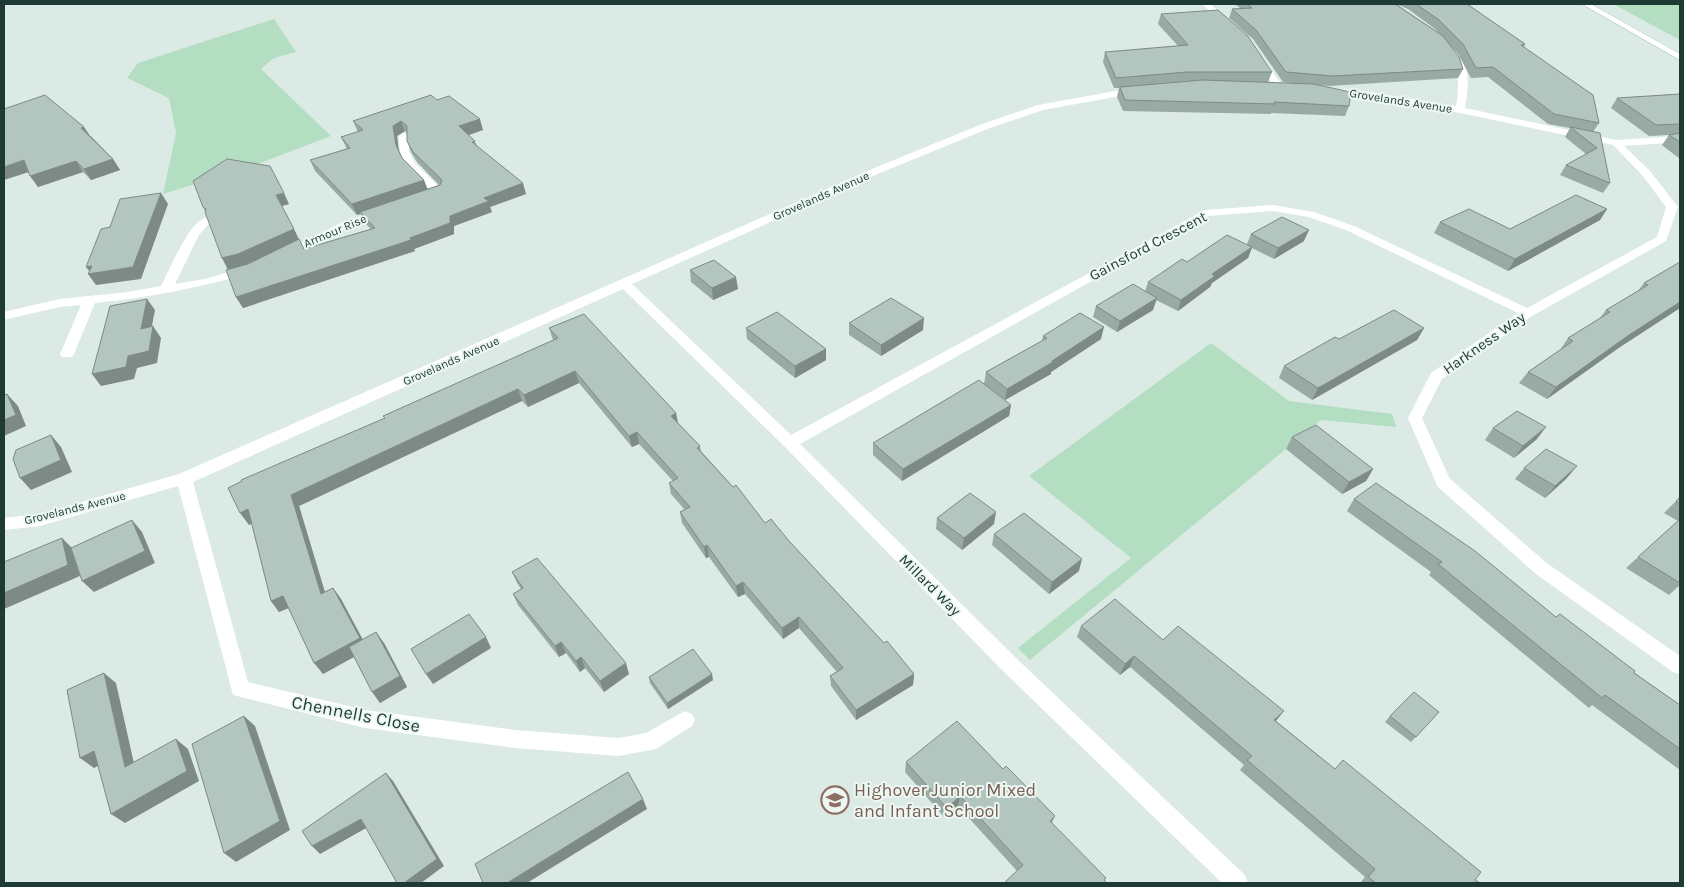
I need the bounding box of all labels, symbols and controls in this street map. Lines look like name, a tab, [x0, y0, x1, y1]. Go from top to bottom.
street label: Grovelands Avenue	[1349, 86, 1453, 116]
street label: Grovelands Avenue	[771, 168, 871, 224]
street label: Gainsford Crescent	[1086, 207, 1210, 285]
street label: Armour Rise	[301, 211, 369, 251]
street label: Harkness Way	[1439, 308, 1529, 378]
street label: Grovelands Avenue	[401, 333, 501, 389]
street label: Grovelands Avenue	[23, 489, 127, 527]
street label: Millard Way	[895, 550, 965, 620]
street label: Chennells Close	[290, 691, 422, 737]
place label: Highover Junior Mixed and Infant School	[854, 779, 1036, 822]
school or university icon: Highover Junior Mixed and Infant School	[820, 785, 850, 815]

